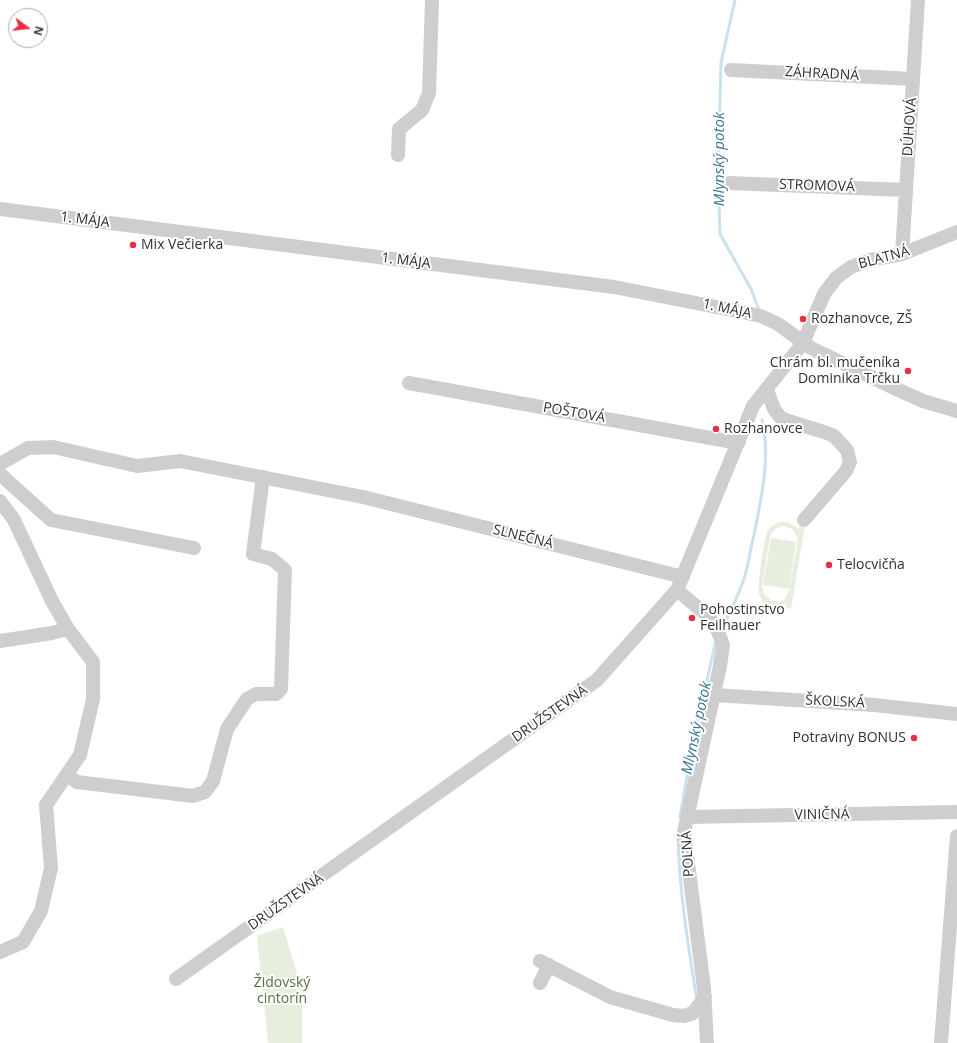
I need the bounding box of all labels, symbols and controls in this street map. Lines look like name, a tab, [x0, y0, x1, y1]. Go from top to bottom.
north arrow	[8, 8, 48, 48]
text: N	[31, 25, 48, 37]
street label: ZÁHRADNÁ	[784, 64, 860, 84]
street label: DÚHOVÁ	[900, 97, 920, 157]
water label: Mlynský potok	[711, 112, 729, 206]
street label: STROMOVÁ	[779, 176, 855, 196]
street label: 1. MÁJA	[59, 209, 111, 231]
place label: Mix Večierka	[141, 237, 223, 253]
marker: Mix Večierka	[128, 240, 138, 250]
street label: BLATNÁ	[857, 243, 911, 273]
street label: 1. MÁJA	[380, 250, 432, 272]
street label: 1. MÁJA	[701, 296, 753, 322]
place label: Rozhanovce, ZŠ	[811, 311, 913, 327]
marker: Rozhanovce, ZŠ	[798, 314, 808, 324]
place label: Chrám bl. mučeníka Dominika Trčku	[770, 355, 900, 388]
marker: Chrám bl. mučeníka Dominika Trčku	[903, 366, 913, 376]
street label: POŠTOVÁ	[542, 399, 606, 427]
place label: Rozhanovce	[724, 421, 803, 437]
marker: Rozhanovce	[711, 424, 721, 434]
street label: SLNEČNÁ	[491, 521, 555, 553]
place label: Telocvičňa	[837, 557, 905, 573]
marker: Telocvičňa	[824, 560, 834, 570]
place label: Pohostinstvo Feilhauer	[700, 602, 785, 634]
marker: Pohostinstvo Feilhauer	[687, 613, 697, 623]
water label: Mlynský potok	[678, 680, 716, 776]
street label: DRUŽSTEVNÁ	[509, 682, 591, 746]
street label: ŠKOLSKÁ	[805, 692, 865, 712]
place label: Potraviny BONUS	[793, 730, 906, 746]
marker: Potraviny BONUS	[909, 733, 919, 743]
street label: VINIČNÁ	[794, 806, 850, 824]
street label: POĽNÁ	[678, 830, 698, 878]
street label: DRUŽSTEVNÁ	[245, 870, 327, 934]
park label: Židovský cintorín	[254, 975, 310, 1008]

